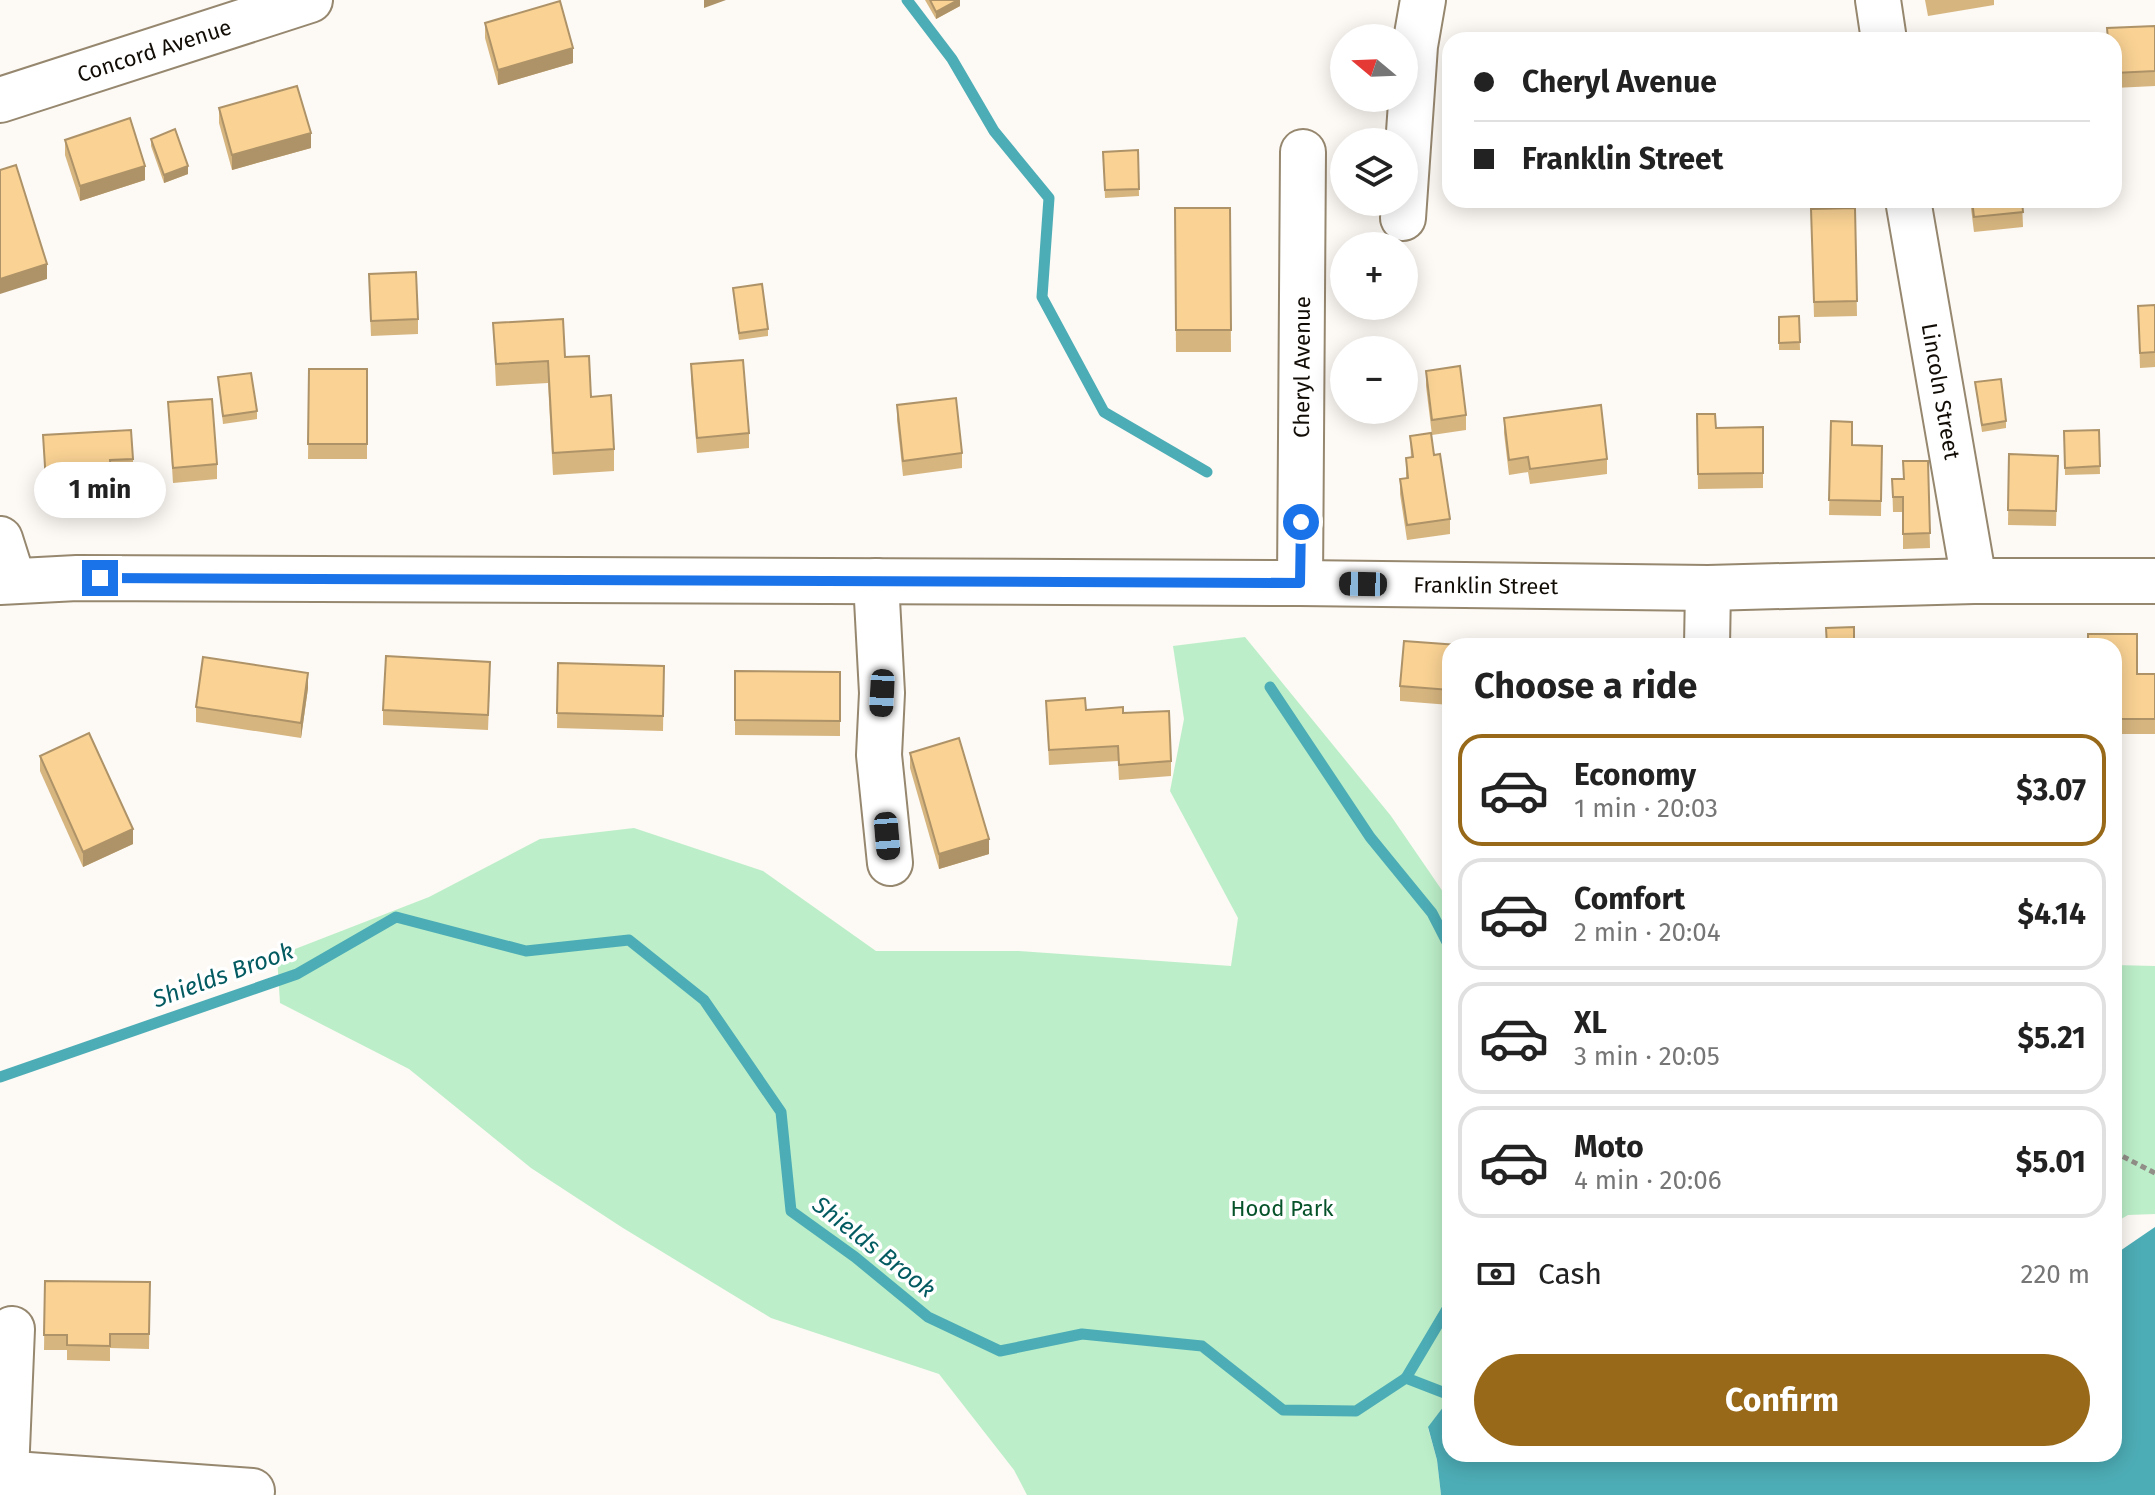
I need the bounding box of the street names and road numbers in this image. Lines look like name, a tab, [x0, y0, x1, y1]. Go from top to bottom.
street label: Concord Avenue	[74, 13, 235, 88]
street label: Cheryl Avenue	[1288, 296, 1316, 438]
street label: Lincoln Street	[1916, 321, 1966, 462]
street label: Franklin Street	[1413, 571, 1559, 600]

